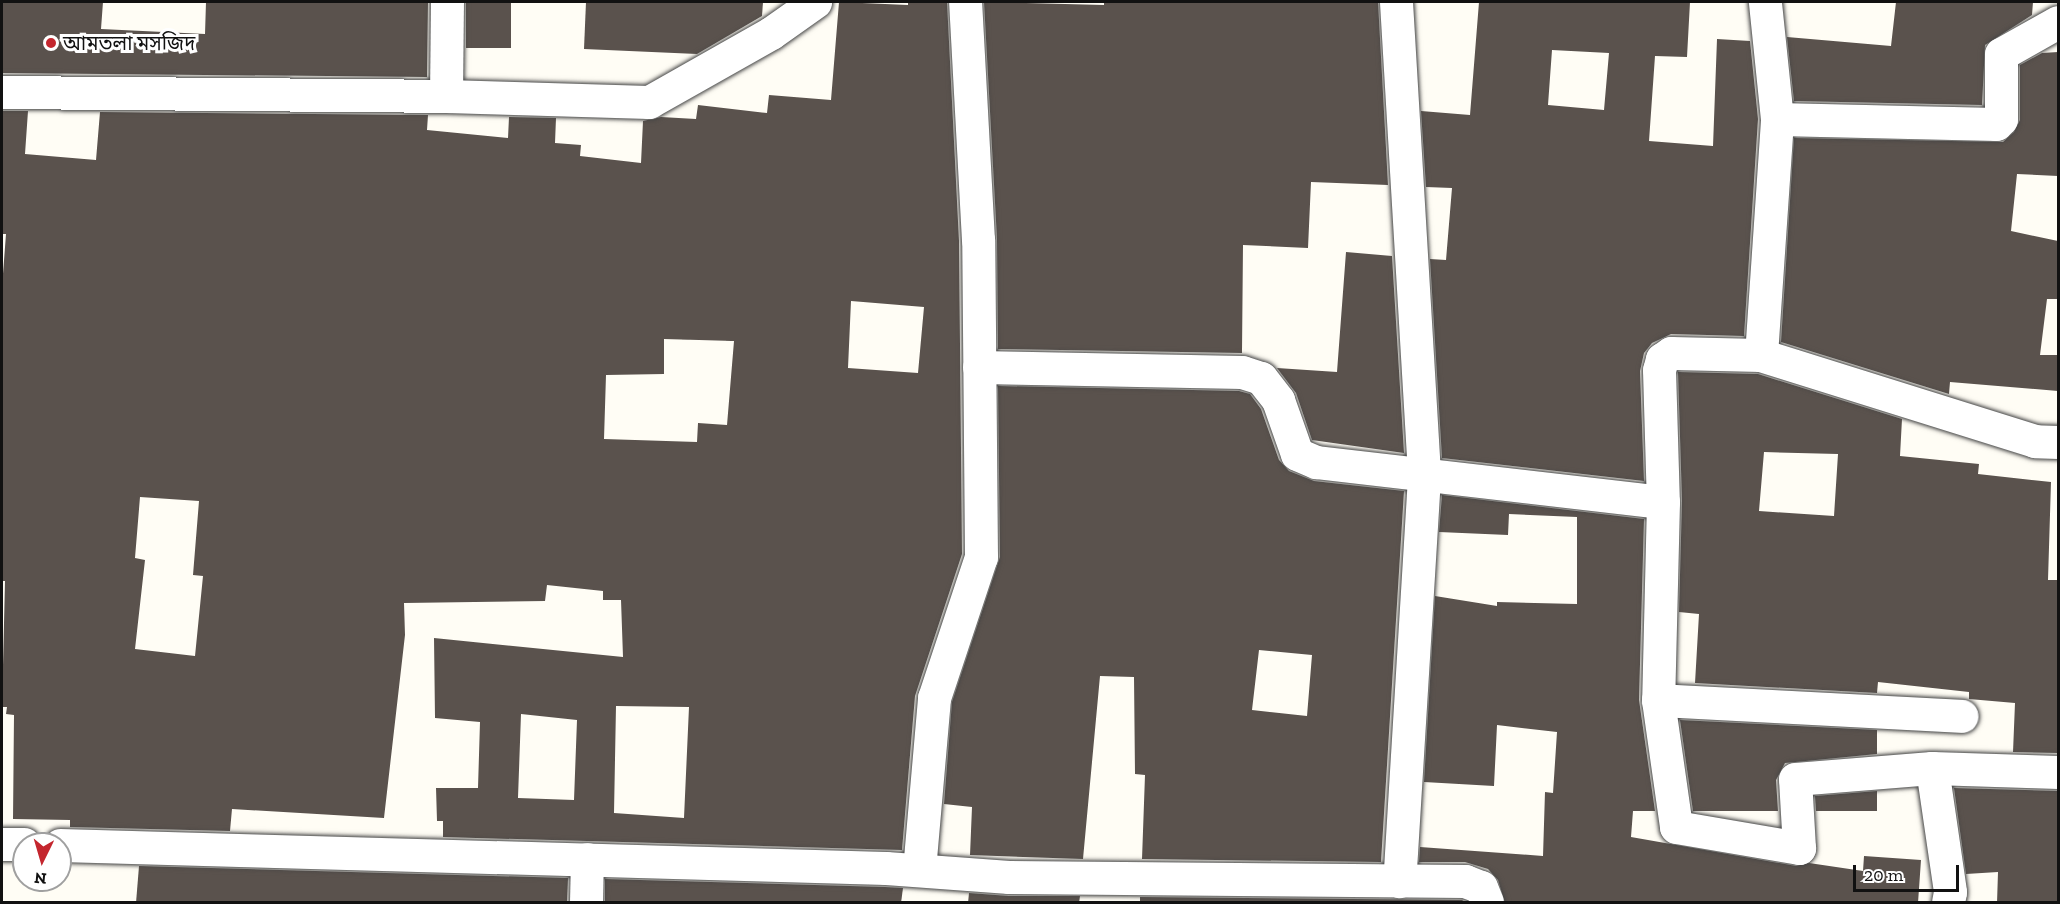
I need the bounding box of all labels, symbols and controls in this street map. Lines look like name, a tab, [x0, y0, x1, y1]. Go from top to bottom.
place label: আমতলা মসজিদ	[63, 31, 195, 55]
marker: আমতলা মসজিদ	[44, 36, 58, 50]
north arrow	[12, 832, 72, 892]
scale bar	[1856, 853, 1962, 891]
text: 20 m	[1864, 864, 1903, 886]
text: N	[34, 868, 47, 888]

